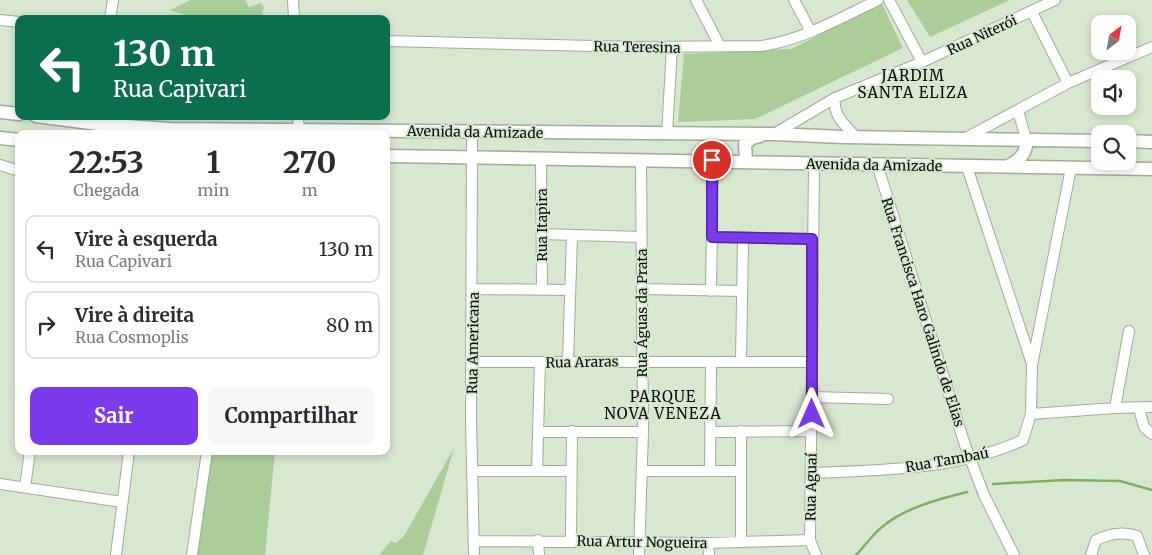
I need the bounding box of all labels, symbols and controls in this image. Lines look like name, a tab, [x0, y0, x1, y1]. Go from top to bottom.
street label: Rua Niterói	[944, 11, 1020, 59]
north arrow	[1091, 15, 1136, 60]
map controls	[1091, 15, 1136, 170]
text: 130 m	[113, 32, 215, 76]
icon: left	[30, 35, 95, 100]
street label: Rua Teresina	[593, 37, 681, 57]
district label: JARDIM SANTA ELIZA	[858, 66, 968, 102]
button: sound	[1091, 70, 1136, 115]
text: Rua Capivari	[113, 75, 246, 103]
street label: Avenida da Amizade	[406, 122, 543, 142]
button: search	[1091, 125, 1136, 170]
pin	[691, 139, 733, 181]
text: 22:53	[69, 143, 144, 181]
text: 1	[206, 143, 220, 181]
text: 270	[283, 143, 336, 181]
icon: arrive	[698, 146, 726, 174]
street label: Avenida da Amizade	[805, 155, 942, 175]
text: Chegada	[73, 180, 139, 200]
text: min	[198, 180, 229, 200]
text: m	[302, 180, 318, 200]
street label: Rua Itapira	[533, 188, 551, 262]
street label: Rua Francisca Haro Galindo de Elias	[877, 195, 969, 429]
text: Vire à esquerda	[75, 227, 218, 251]
icon: left	[32, 235, 60, 263]
text: 130 m	[319, 237, 373, 261]
street label: Rua Águas da Prata	[633, 248, 651, 378]
text: Rua Capivari	[75, 251, 172, 271]
street label: Rua Americana	[463, 291, 483, 394]
text: Vire à direita	[75, 303, 194, 327]
icon: right	[32, 311, 60, 339]
text: 80 m	[326, 313, 373, 337]
text: Rua Cosmoplis	[75, 327, 189, 347]
street label: Rua Araras	[545, 352, 619, 372]
button: Sair	[30, 387, 198, 445]
button: Compartilhar	[208, 387, 375, 445]
district label: PARQUE NOVA VENEZA	[604, 387, 722, 423]
position arrow	[785, 387, 837, 439]
street label: Rua Tambaú	[904, 444, 990, 476]
street label: Rua Aguaí	[801, 452, 821, 521]
street label: Rua Artur Nogueira	[576, 532, 708, 552]

